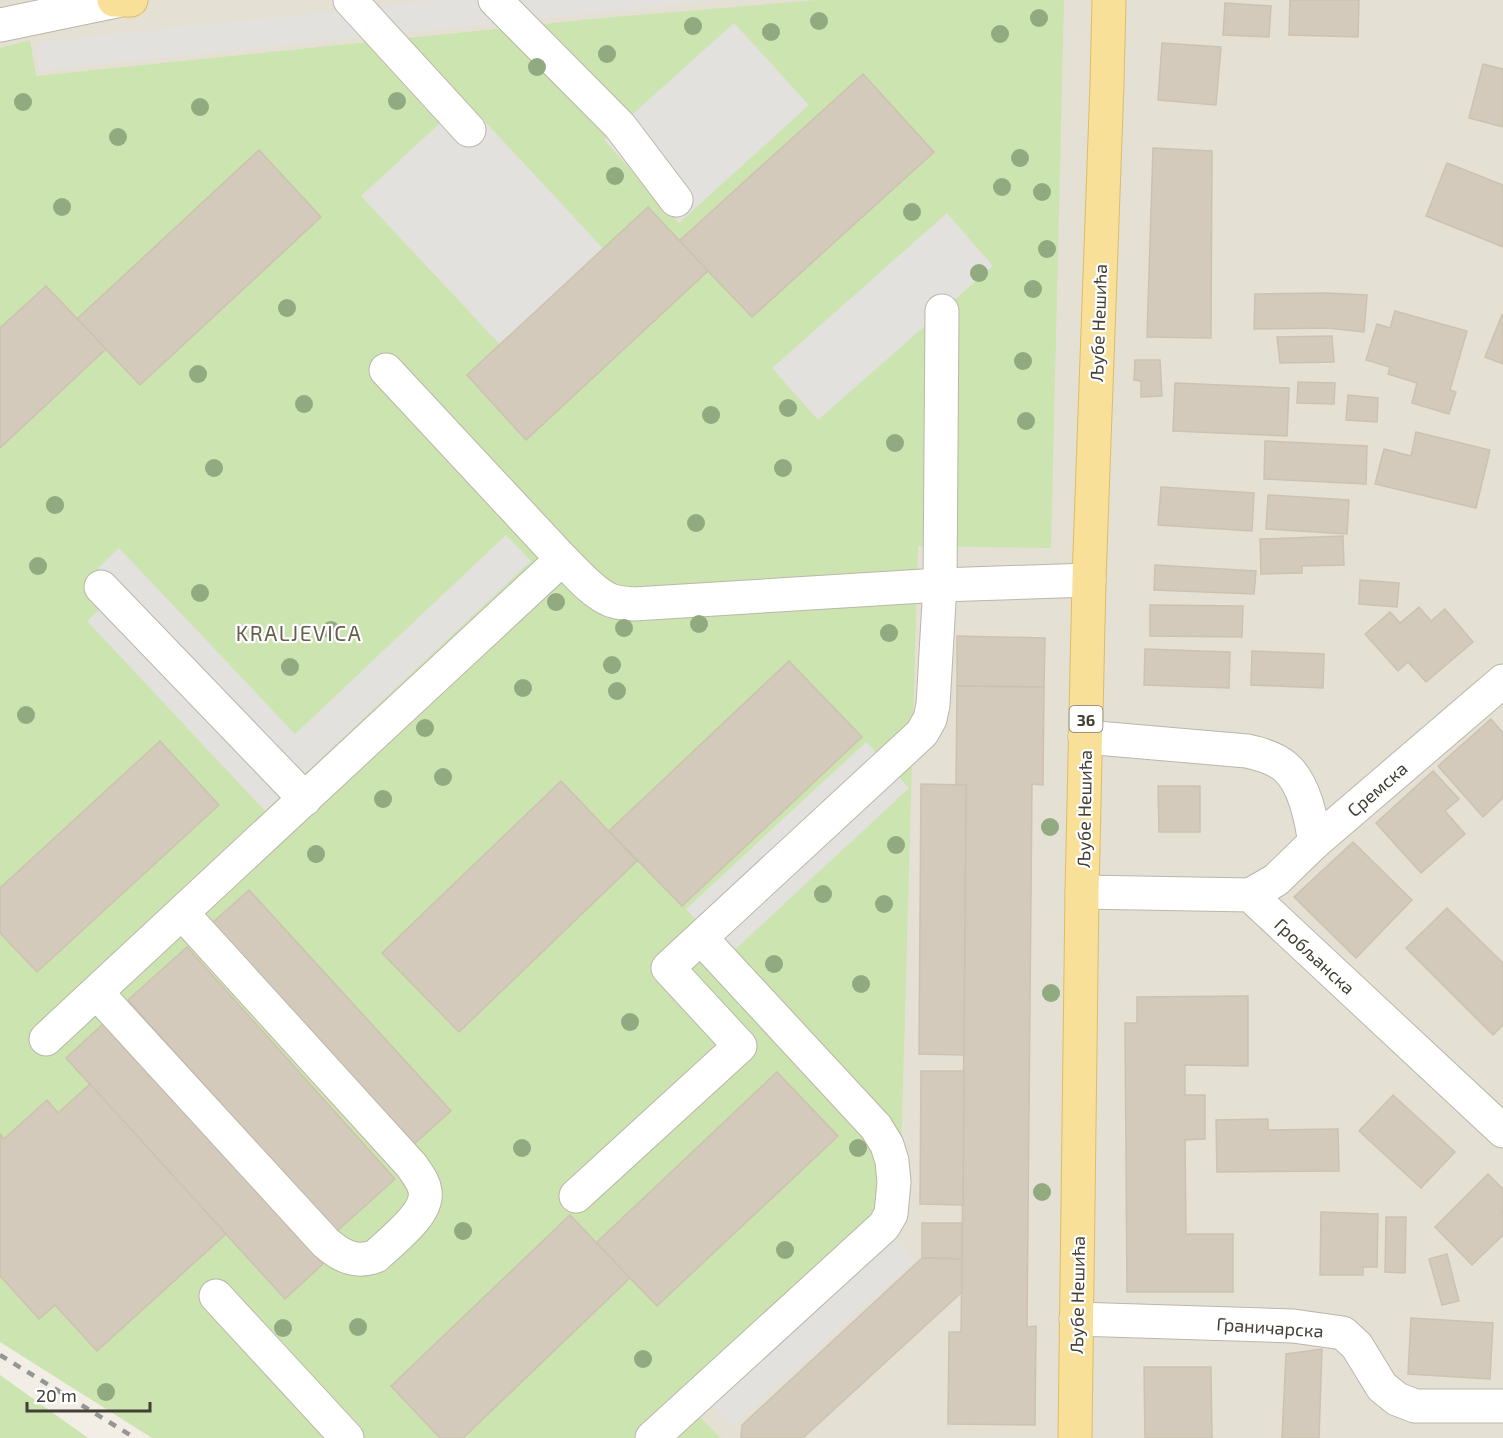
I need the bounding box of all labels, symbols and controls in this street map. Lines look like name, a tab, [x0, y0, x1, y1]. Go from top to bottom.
street label: Љубе Нешића	[1085, 264, 1111, 382]
district label: KRALJEVICA	[236, 620, 362, 645]
road number: 36	[1070, 706, 1102, 732]
street label: Љубе Нешића	[1072, 750, 1096, 868]
street label: Сремска	[1342, 757, 1412, 821]
street label: Гробљанска	[1270, 913, 1360, 999]
street label: Љубе Нешића	[1065, 1236, 1089, 1354]
street label: Граничарска	[1216, 1312, 1324, 1342]
scale bar	[27, 1375, 150, 1413]
text: 20 m	[36, 1384, 77, 1406]

